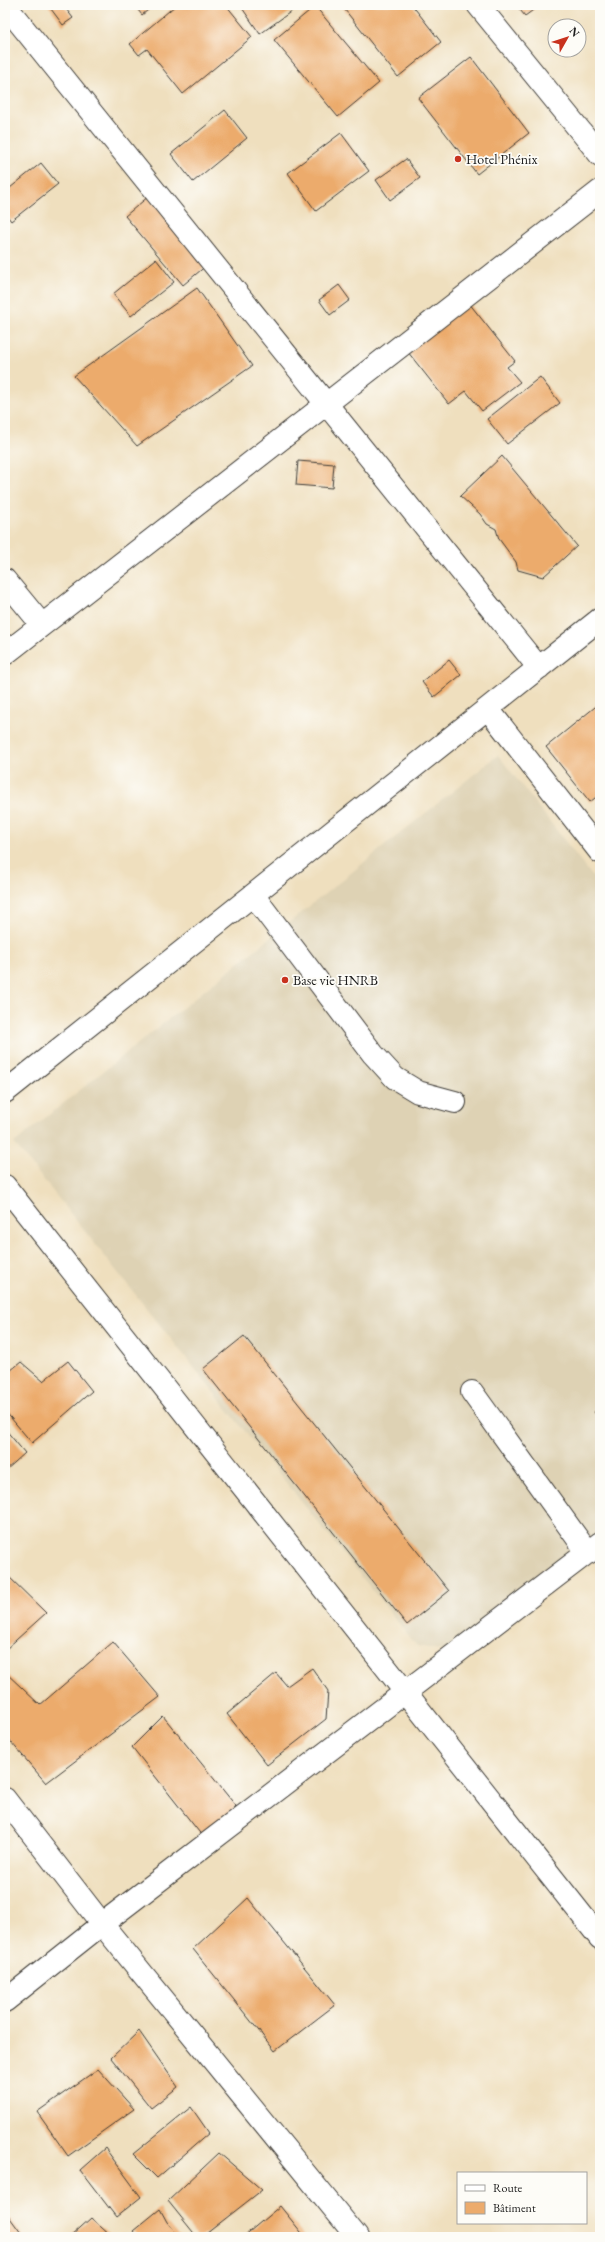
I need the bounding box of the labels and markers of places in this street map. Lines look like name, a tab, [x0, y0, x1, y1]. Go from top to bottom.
place label: Hotel Phénix	[466, 150, 538, 168]
marker: Hotel Phénix	[453, 154, 463, 164]
place label: Base vie HNRB	[293, 971, 378, 989]
marker: Base vie HNRB	[280, 975, 290, 985]

